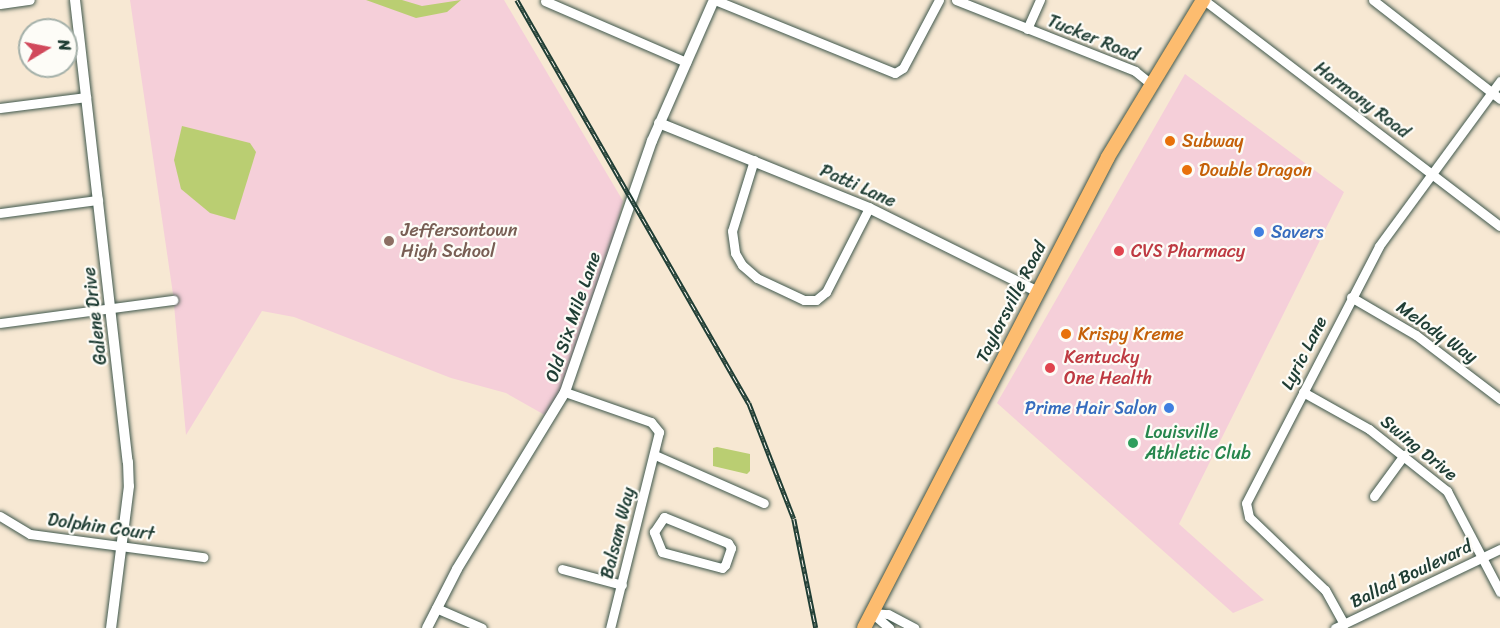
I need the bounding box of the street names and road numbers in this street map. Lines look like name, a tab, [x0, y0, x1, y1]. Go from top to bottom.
street label: Tucker Road	[1044, 10, 1142, 66]
street label: Harmony Road	[1310, 57, 1414, 143]
street label: Patti Lane	[817, 160, 899, 212]
street label: Taylorsville Road	[971, 238, 1051, 366]
street label: Old Six Mile Lane	[541, 249, 605, 385]
street label: Galene Drive	[78, 266, 112, 366]
street label: Melody Way	[1392, 296, 1482, 368]
street label: Lyric Lane	[1276, 312, 1332, 394]
street label: Swing Drive	[1376, 410, 1462, 486]
street label: Balsam Way	[596, 485, 640, 581]
street label: Dolphin Court	[46, 509, 156, 545]
street label: Ballad Boulevard	[1347, 535, 1475, 613]

